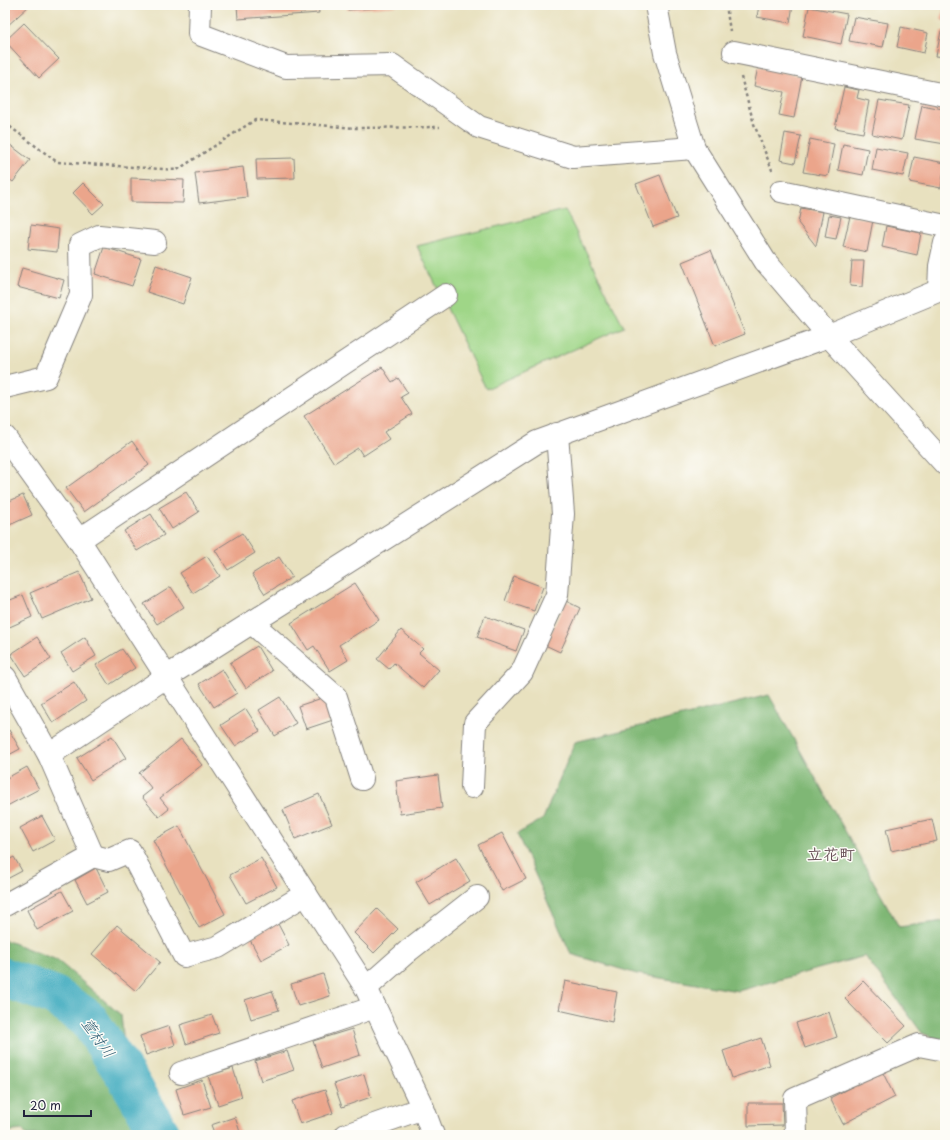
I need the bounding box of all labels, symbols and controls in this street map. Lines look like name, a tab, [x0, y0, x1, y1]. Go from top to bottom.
district label: 立花町	[807, 841, 855, 865]
water label: 萱村川	[77, 1012, 122, 1062]
scale bar	[24, 1092, 91, 1118]
text: 20 m	[30, 1096, 61, 1114]

